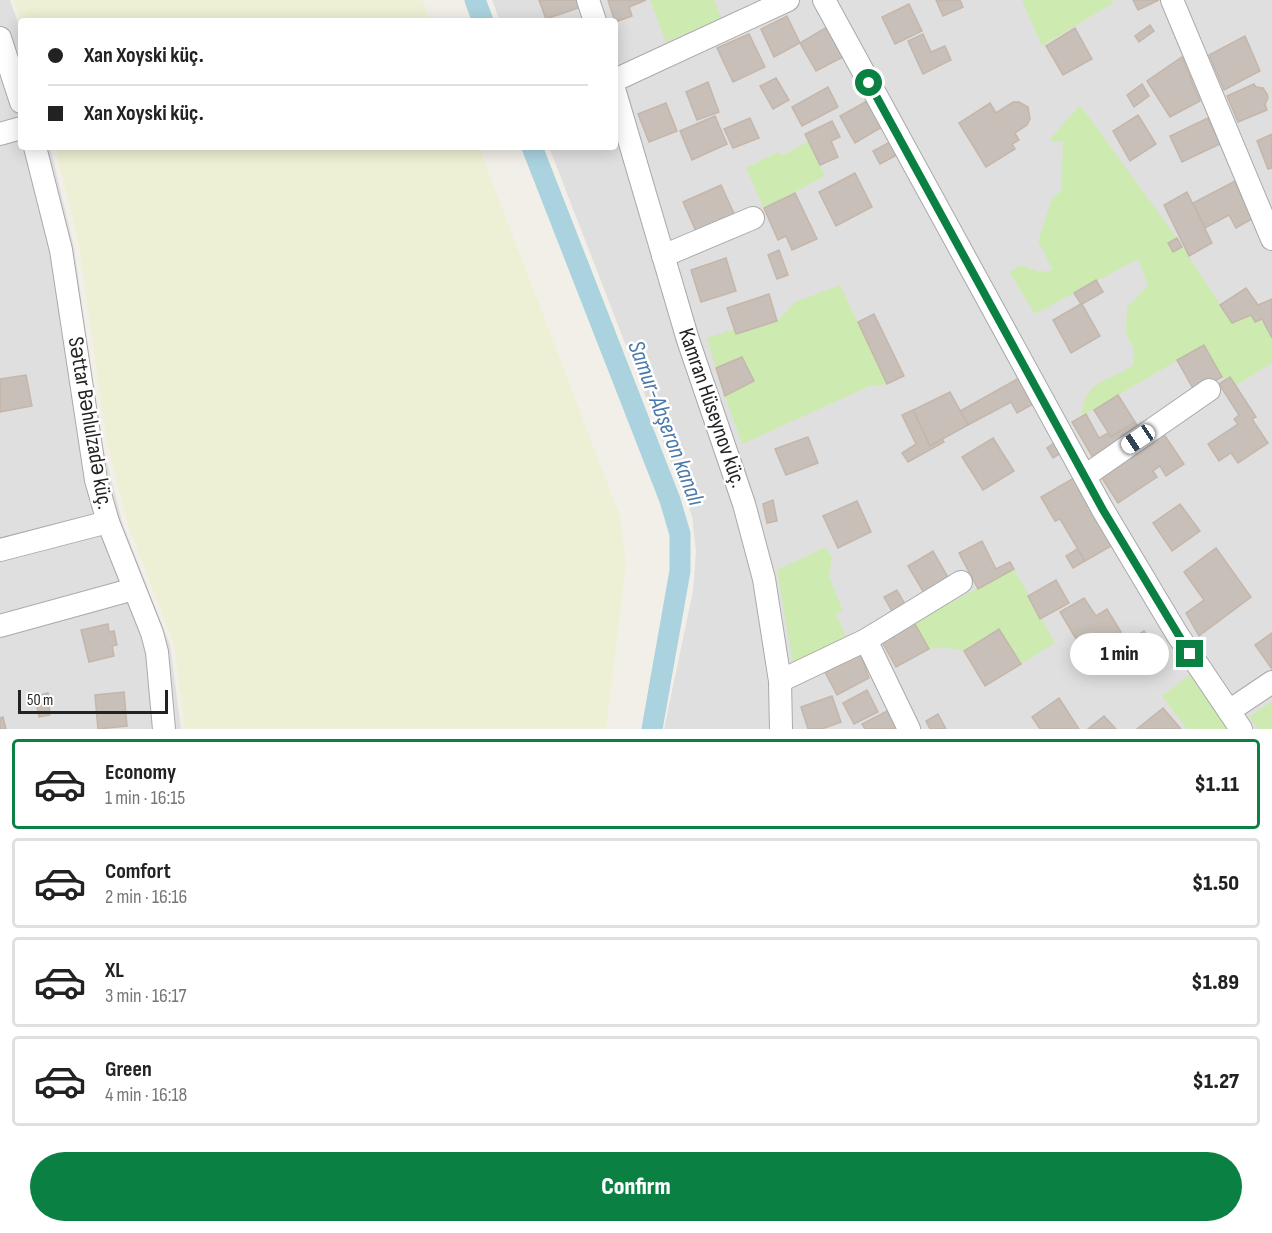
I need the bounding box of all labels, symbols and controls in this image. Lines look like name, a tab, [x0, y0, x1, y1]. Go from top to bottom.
text: Xan Xoyski küç.	[84, 42, 204, 69]
route start	[855, 69, 882, 96]
text: Xan Xoyski küç.	[84, 100, 204, 127]
street label: Kamran Hüseynov küç.	[672, 325, 752, 491]
street label: Səttar Bəhlulzadə küç.	[62, 335, 118, 511]
water label: Samur-Abşeron kanalı	[621, 337, 711, 510]
car	[1118, 421, 1158, 457]
callout: 1 min	[1070, 633, 1169, 675]
route end	[1176, 640, 1203, 667]
text: 1 min	[1100, 642, 1139, 666]
scale bar	[18, 687, 168, 714]
text: 50 m	[27, 691, 53, 710]
icon: car	[33, 757, 87, 811]
text: Economy	[105, 759, 176, 786]
text: $1.11	[1195, 771, 1239, 798]
text: 1 min · 16:15	[105, 786, 185, 810]
icon: car	[33, 856, 87, 910]
text: Comfort	[105, 858, 171, 885]
text: $1.50	[1192, 870, 1239, 897]
text: 2 min · 16:16	[105, 885, 187, 909]
icon: car	[33, 955, 87, 1009]
text: XL	[105, 957, 124, 984]
text: $1.89	[1191, 969, 1239, 996]
text: 3 min · 16:17	[105, 984, 187, 1008]
icon: car	[33, 1054, 87, 1108]
text: Green	[105, 1056, 152, 1083]
text: $1.27	[1193, 1068, 1239, 1095]
text: 4 min · 16:18	[105, 1083, 187, 1107]
button: Confirm	[30, 1152, 1242, 1221]

